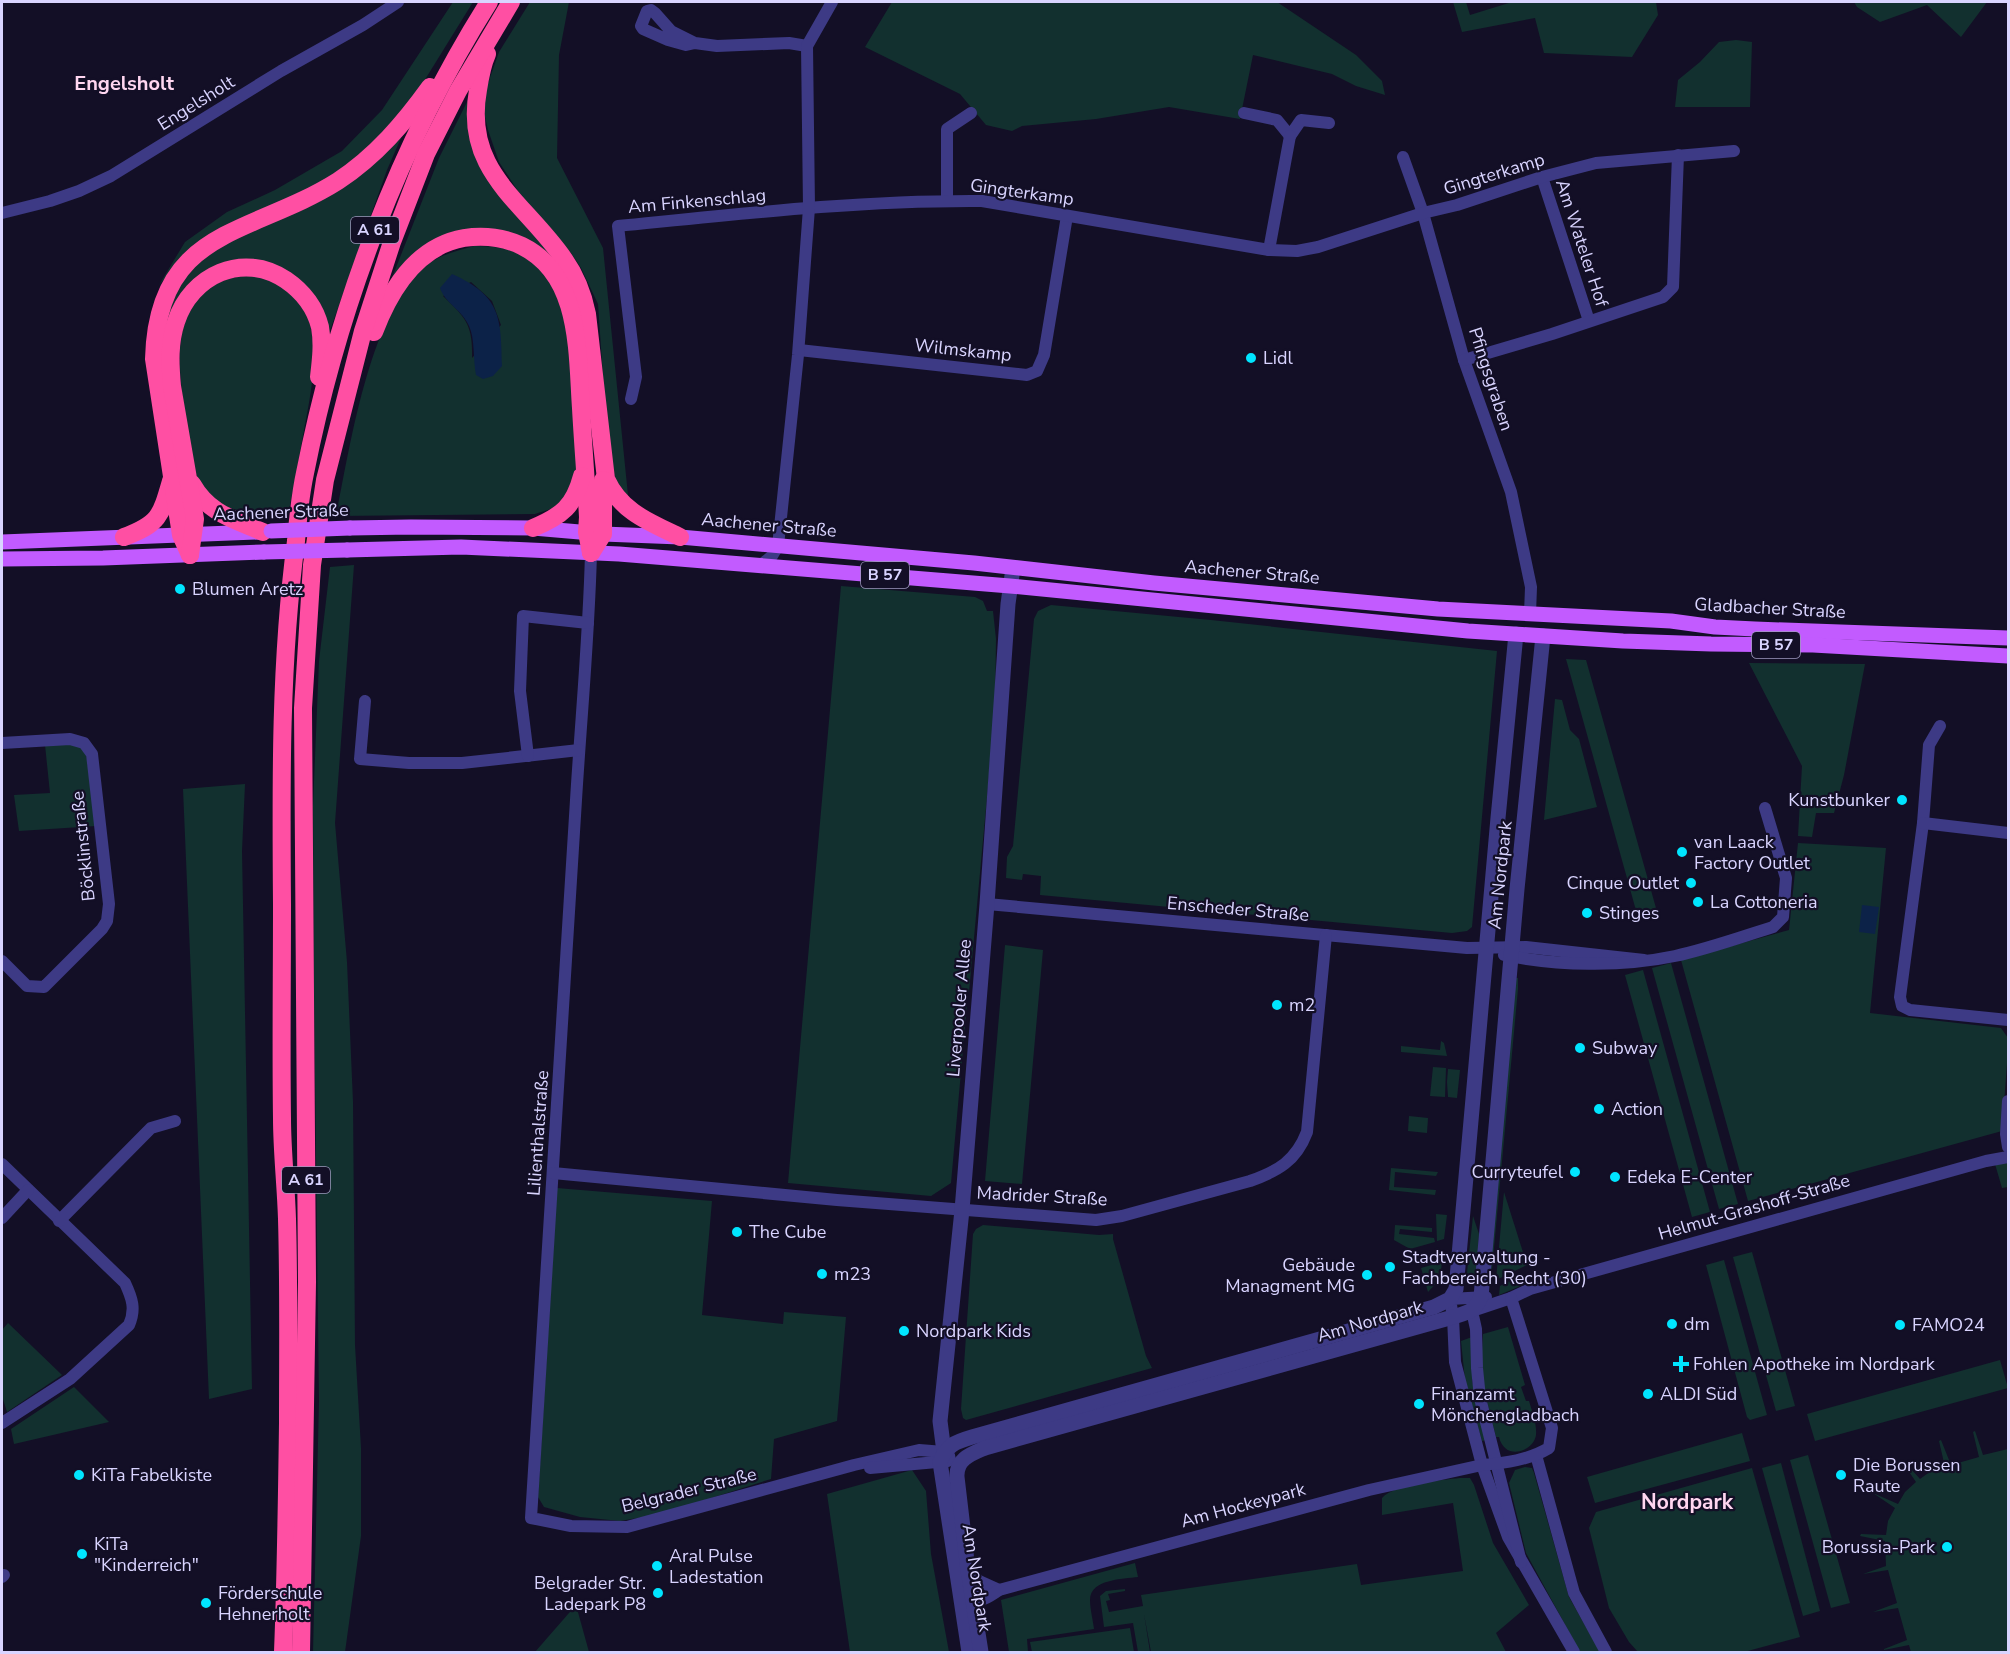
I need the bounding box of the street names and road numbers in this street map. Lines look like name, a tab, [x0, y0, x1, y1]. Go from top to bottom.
street label: Engelsholt	[153, 70, 240, 136]
street label: Gingterkamp	[1440, 147, 1548, 201]
street label: Gingterkamp	[969, 173, 1075, 211]
street label: Am Wateler Hof	[1550, 176, 1614, 311]
street label: Am Finkenschlag	[627, 183, 767, 219]
road number: A 61	[351, 217, 399, 243]
street label: Pfingsgraben	[1463, 324, 1519, 434]
street label: Wilmskamp	[913, 333, 1013, 367]
street label: Aachener Straße	[213, 498, 349, 526]
street label: Aachener Straße	[700, 507, 838, 543]
street label: Aachener Straße	[1183, 554, 1321, 590]
road number: B 57	[861, 562, 909, 588]
street label: Gladbacher Straße	[1694, 592, 1846, 624]
road number: B 57	[1752, 632, 1800, 658]
street label: Böcklinstraße	[65, 790, 101, 902]
street label: Am Nordpark	[1482, 819, 1518, 930]
street label: Enscheder Straße	[1166, 891, 1310, 927]
street label: Liverpooler Allee	[941, 938, 977, 1078]
street label: Lilienthalstraße	[522, 1069, 554, 1197]
road number: A 61	[282, 1167, 330, 1193]
street label: Helmut-Grashoff-Straße	[1655, 1168, 1853, 1246]
street label: Madrider Straße	[976, 1181, 1108, 1211]
street label: Am Nordpark	[1314, 1294, 1427, 1348]
street label: Belgrader Straße	[619, 1462, 759, 1518]
street label: Am Hockeypark	[1178, 1477, 1309, 1533]
street label: Am Nordpark	[957, 1522, 998, 1635]

